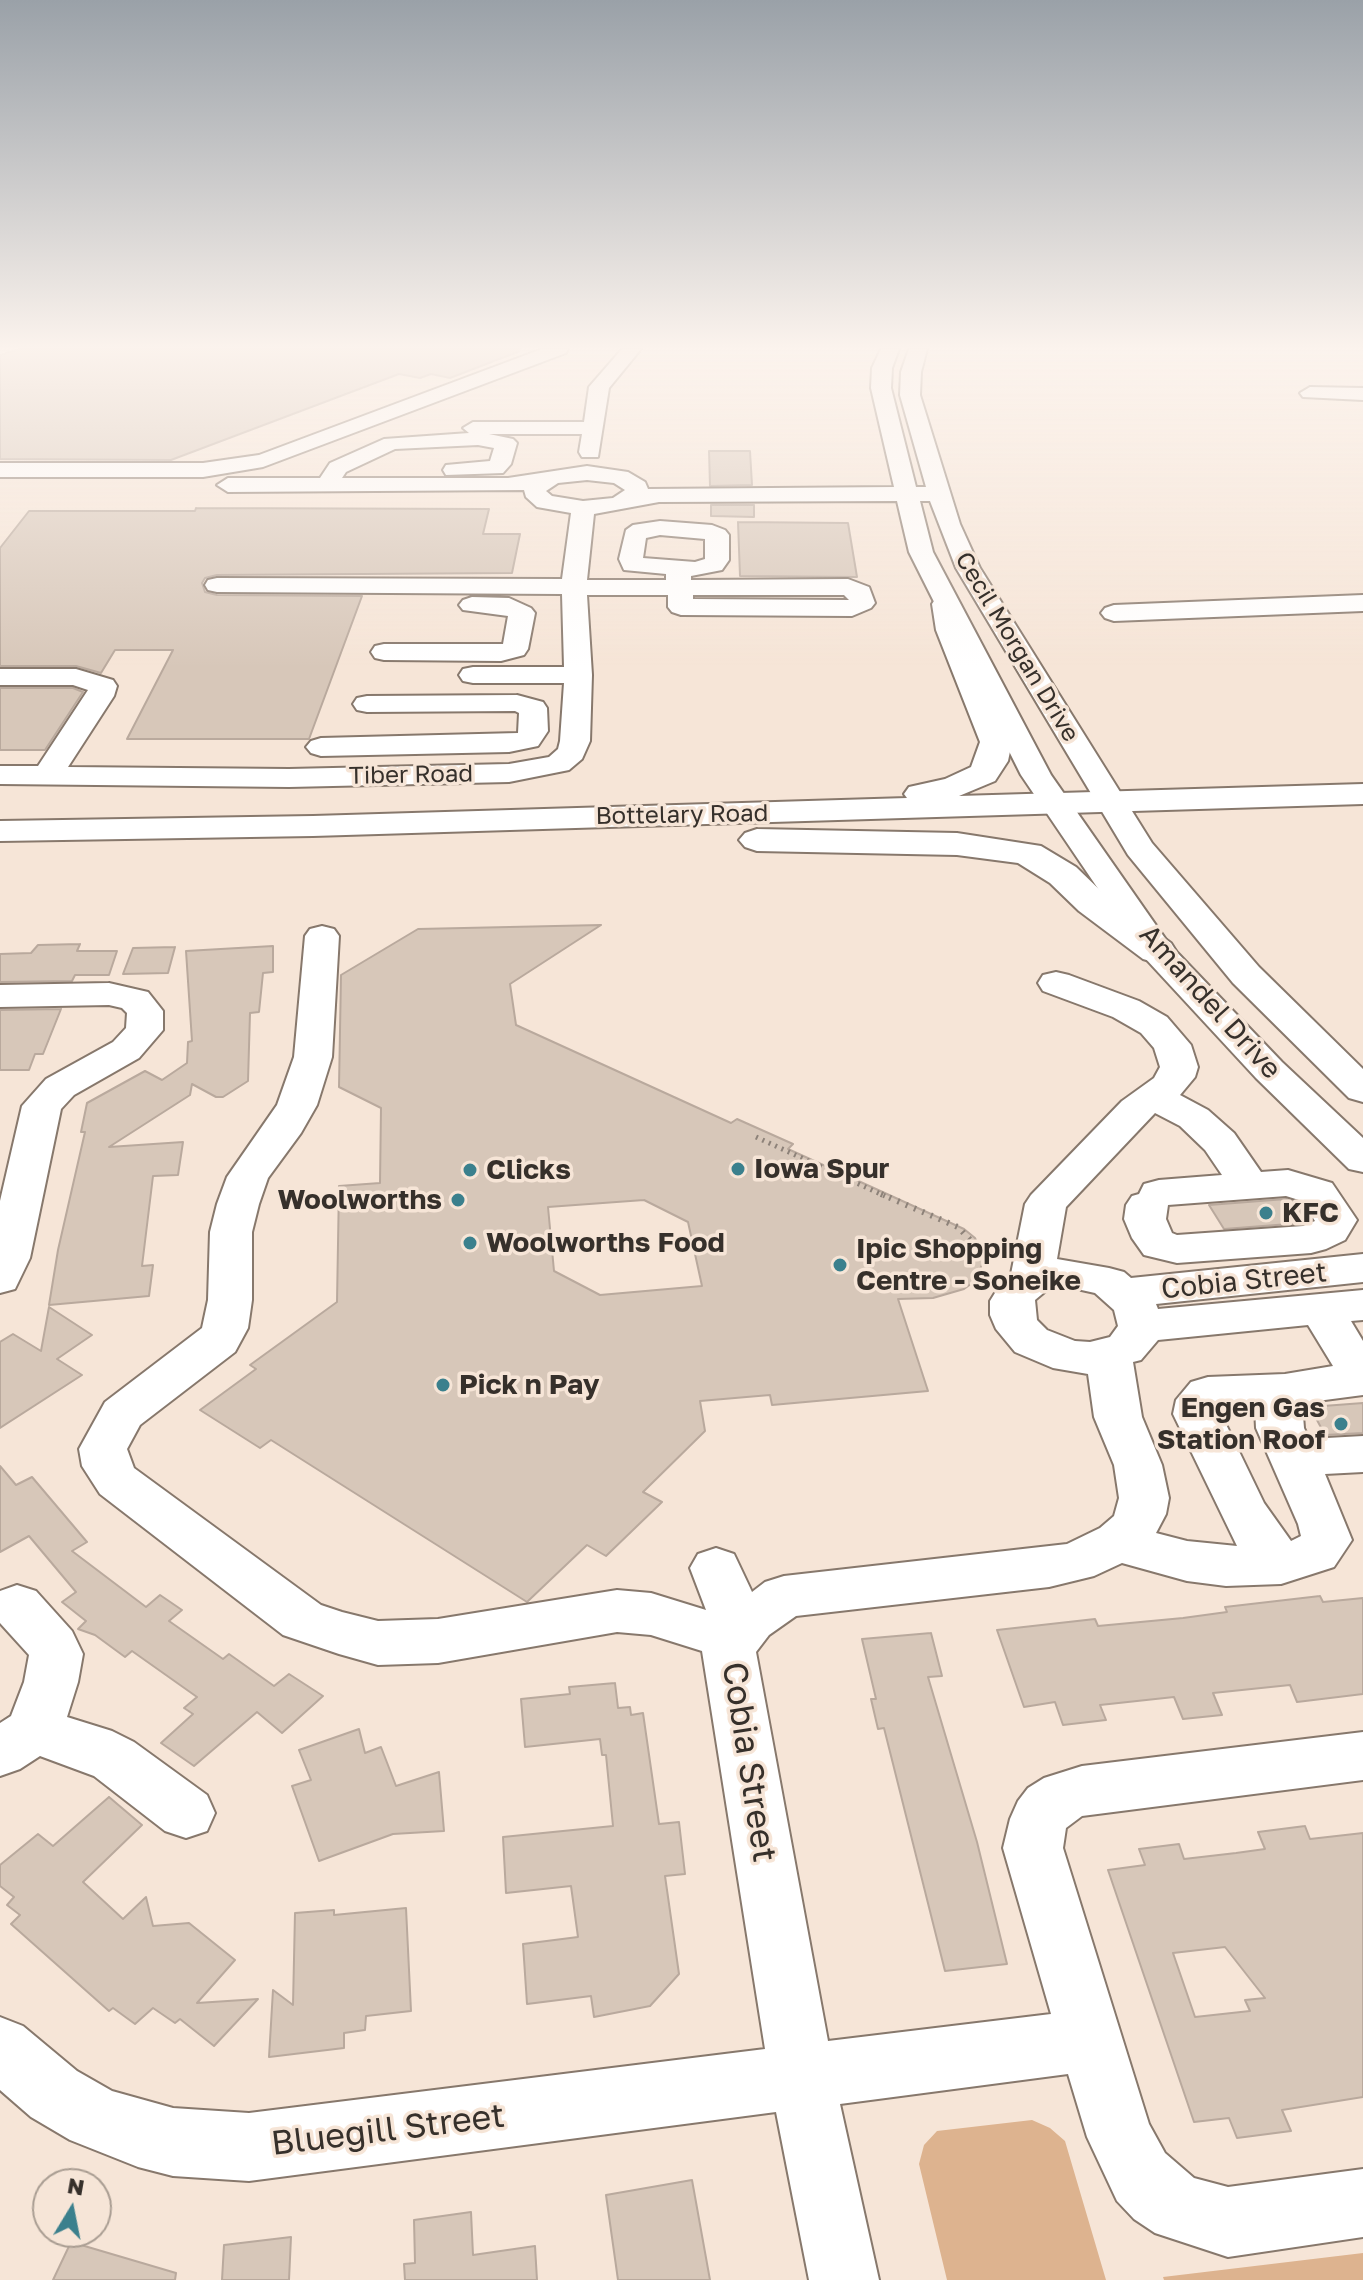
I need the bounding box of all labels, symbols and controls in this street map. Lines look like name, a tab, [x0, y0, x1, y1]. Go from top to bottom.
street label: Cecil Morgan Drive	[949, 547, 1085, 747]
street label: Tiber Road	[349, 760, 473, 790]
street label: Bottelary Road	[595, 799, 769, 831]
street label: Amandel Drive	[1132, 918, 1288, 1086]
place label: Iowa Spur	[754, 1152, 890, 1186]
place label: Clicks	[486, 1153, 571, 1187]
marker: Iowa Spur	[729, 1160, 747, 1178]
marker: Clicks	[461, 1161, 479, 1179]
place label: Woolworths	[278, 1183, 442, 1217]
marker: Woolworths	[449, 1191, 467, 1209]
place label: KFC	[1282, 1196, 1339, 1230]
marker: KFC	[1257, 1204, 1275, 1222]
place label: Woolworths Food	[486, 1226, 725, 1260]
place label: Ipic Shopping Centre - Soneike	[856, 1232, 1081, 1298]
marker: Woolworths Food	[461, 1234, 479, 1252]
marker: Ipic Shopping Centre - Soneike	[831, 1256, 849, 1274]
street label: Cobia Street	[1160, 1256, 1328, 1306]
place label: Pick n Pay	[459, 1368, 600, 1402]
marker: Pick n Pay	[434, 1376, 452, 1394]
place label: Engen Gas Station Roof	[1157, 1391, 1325, 1457]
marker: Engen Gas Station Roof	[1332, 1415, 1350, 1433]
street label: Cobia Street	[713, 1659, 785, 1865]
street label: Bluegill Street	[269, 2095, 507, 2165]
north arrow	[32, 2168, 112, 2248]
text: N	[65, 2171, 86, 2201]

